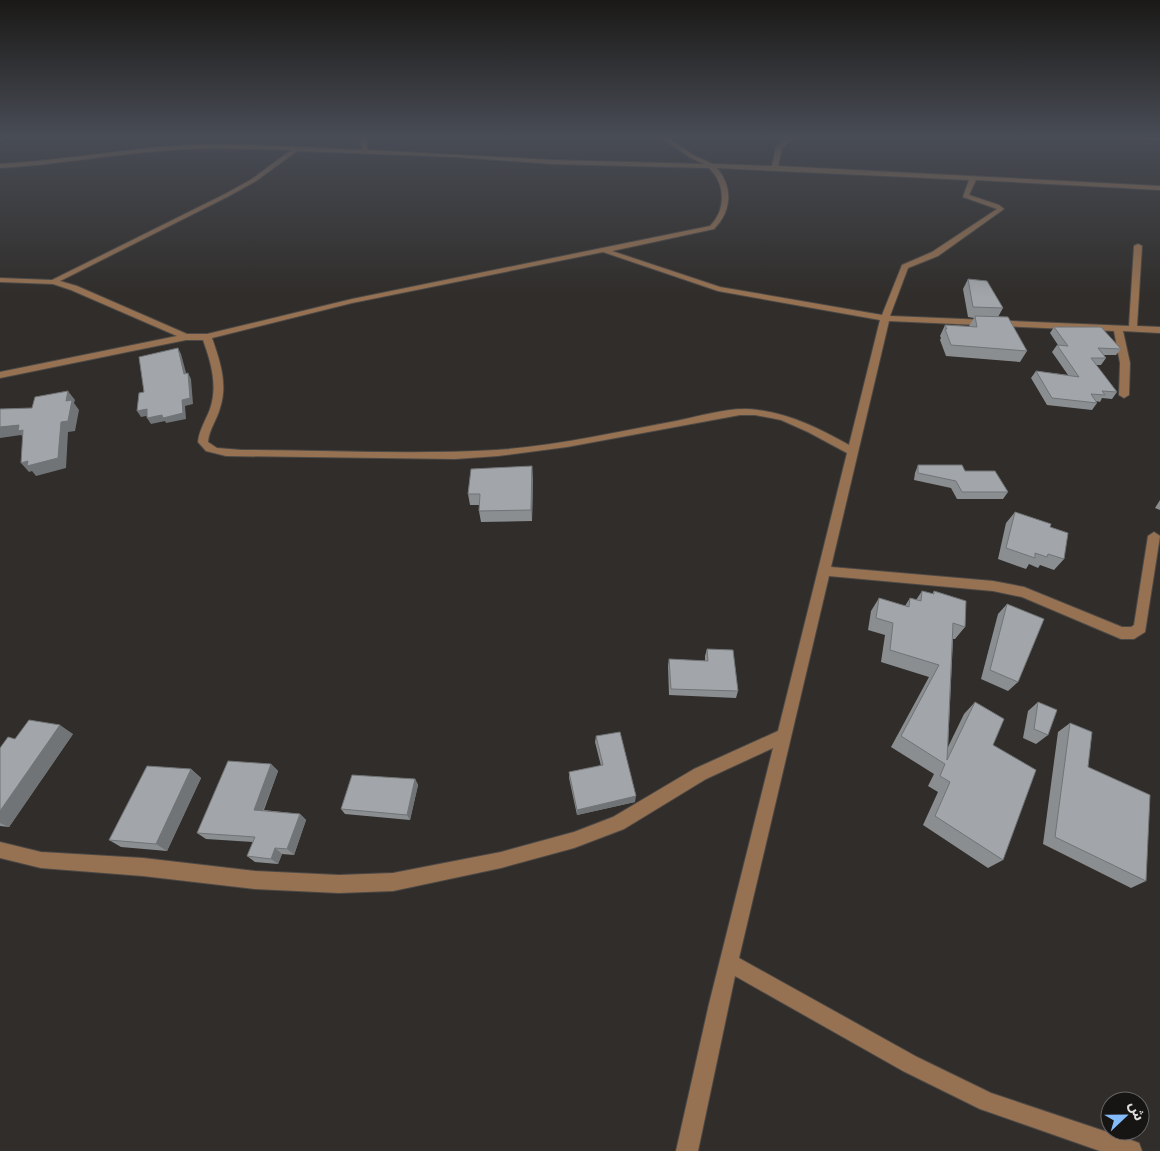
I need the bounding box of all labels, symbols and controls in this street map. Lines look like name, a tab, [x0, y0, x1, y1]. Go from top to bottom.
north arrow	[1100, 1091, 1150, 1141]
text: ش	[1125, 1099, 1148, 1123]

